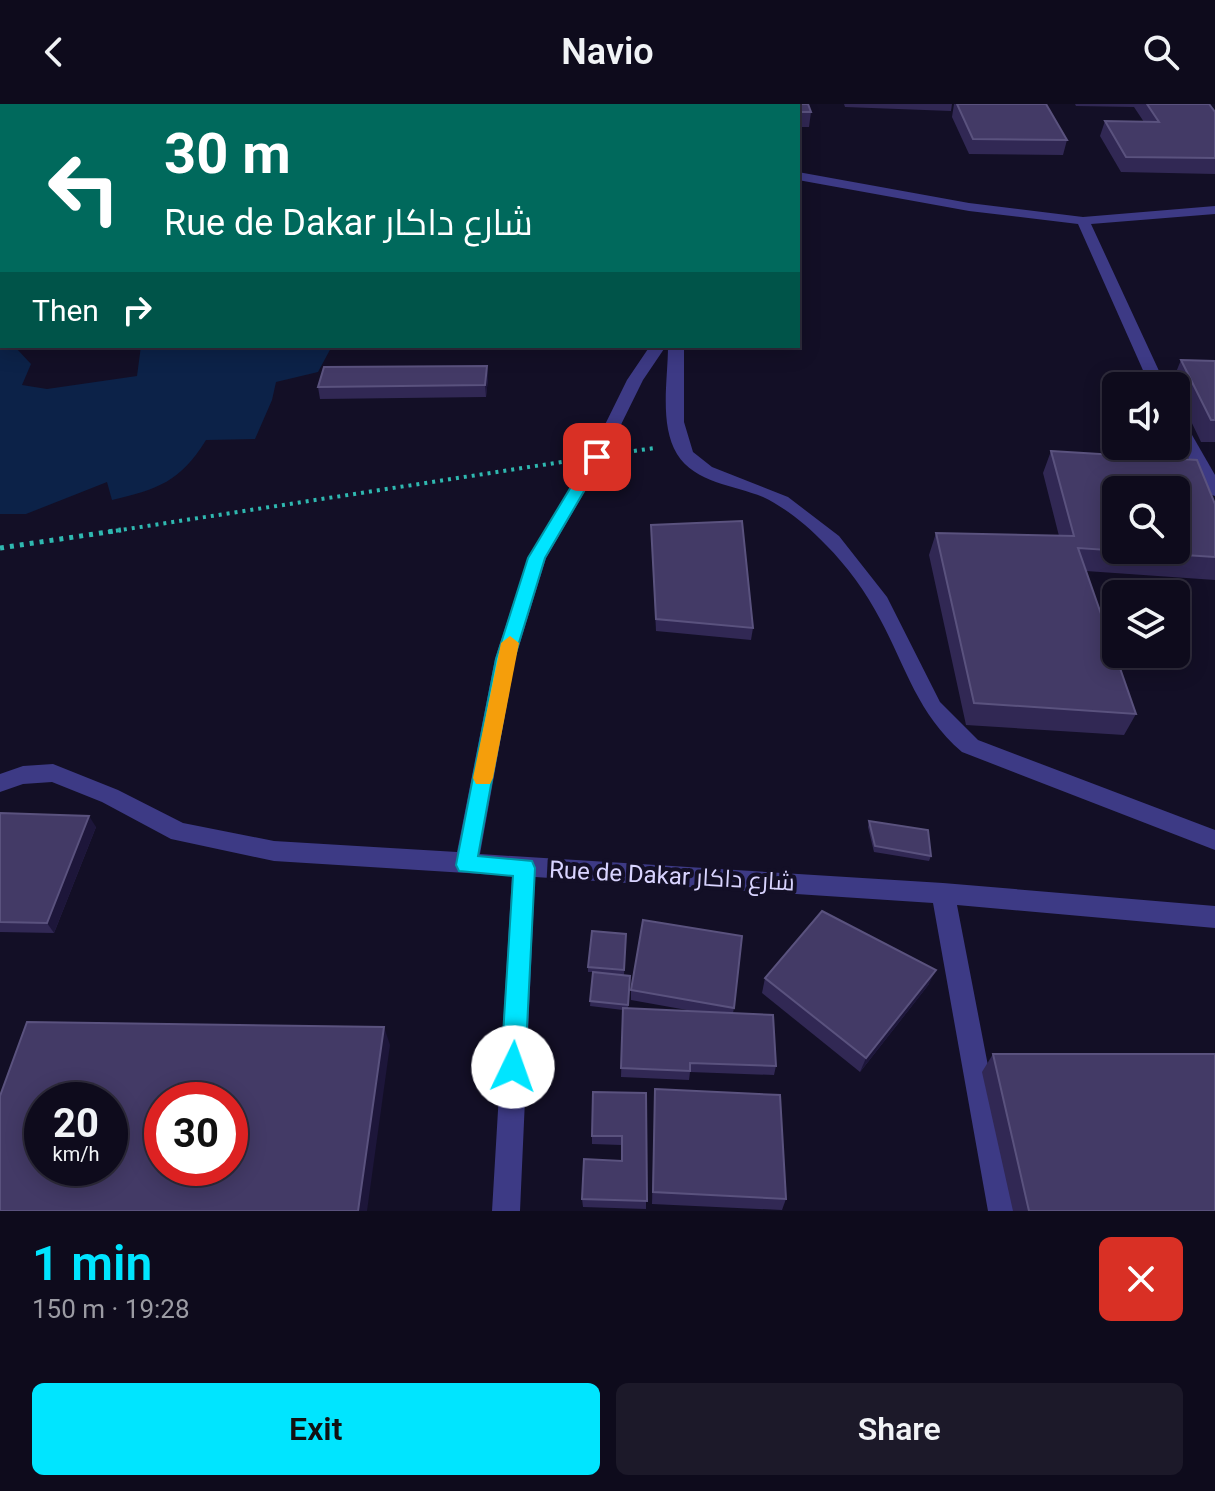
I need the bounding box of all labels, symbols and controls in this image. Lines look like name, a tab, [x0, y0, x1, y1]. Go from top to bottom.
icon: back	[32, 30, 76, 74]
icon: search	[1139, 30, 1183, 74]
text: Navio	[561, 31, 654, 73]
text: 30 m	[164, 121, 291, 187]
icon: left	[32, 136, 136, 240]
text: Rue de Dakar شارع داكار	[164, 202, 533, 244]
icon: right	[115, 288, 159, 332]
text: Then	[32, 293, 99, 328]
map controls	[1102, 372, 1190, 668]
button: sound	[1102, 372, 1190, 460]
pin	[563, 423, 631, 491]
icon: arrive	[575, 435, 619, 479]
button: search	[1102, 476, 1190, 564]
button: layers	[1102, 580, 1190, 668]
street label: Rue de Dakar شارع داكار	[548, 856, 796, 898]
position arrow	[471, 1025, 555, 1109]
speed limit sign: 30	[144, 1082, 248, 1186]
text: 20	[53, 1100, 99, 1147]
text: km/h	[53, 1142, 99, 1166]
text: 1 min	[32, 1235, 152, 1292]
button: close	[1099, 1237, 1183, 1321]
text: 150 m · 19:28	[32, 1294, 190, 1324]
button: Exit	[32, 1383, 600, 1475]
button: Share	[616, 1383, 1183, 1475]

